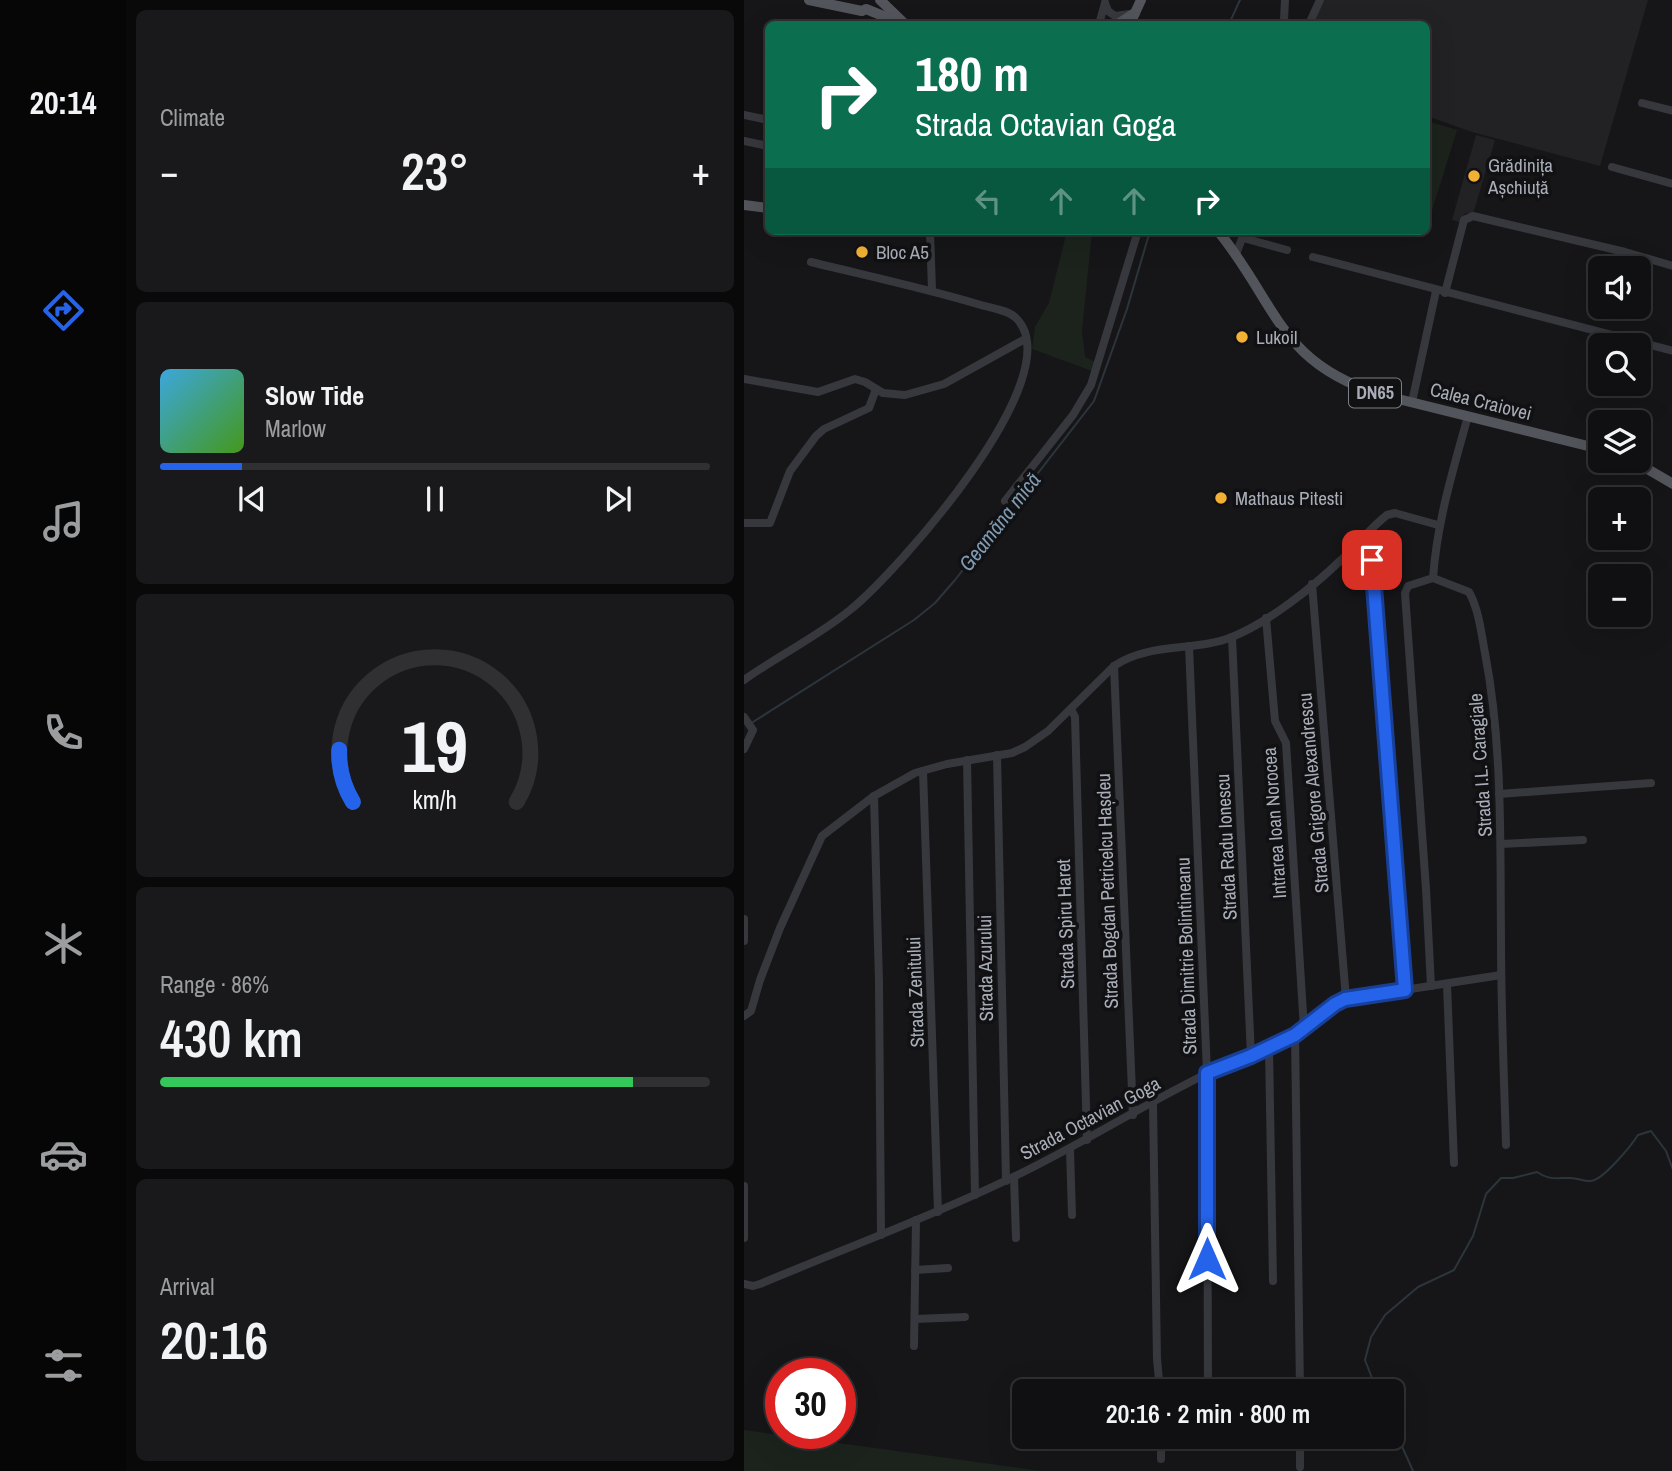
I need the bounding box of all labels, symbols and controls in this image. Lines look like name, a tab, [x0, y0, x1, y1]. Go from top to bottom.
text: 180 m	[915, 40, 1029, 106]
icon: right	[800, 49, 891, 140]
text: 20:14	[29, 81, 97, 124]
text: Climate	[160, 102, 225, 133]
text: Strada Octavian Goga	[915, 103, 1176, 146]
text: 23°	[401, 136, 469, 206]
text: −	[160, 146, 178, 197]
text: +	[692, 146, 710, 197]
place label: Grădinița Așchiuță	[1487, 152, 1553, 200]
marker: Grădinița Așchiuță	[1466, 168, 1482, 184]
icon: left	[969, 182, 1007, 220]
icon: ahead	[1042, 182, 1080, 220]
icon: ahead	[1115, 182, 1153, 220]
icon: right	[1188, 182, 1226, 220]
place label: Bloc A5	[876, 239, 929, 265]
marker: Bloc A5	[854, 244, 870, 260]
map controls	[1588, 256, 1651, 627]
button: sound	[1588, 256, 1651, 319]
icon: directions	[39, 286, 88, 335]
place label: Lukoil	[1256, 324, 1298, 350]
marker: Lukoil	[1234, 329, 1250, 345]
button: search	[1588, 333, 1651, 396]
street label: Calea Craiovei	[1427, 376, 1535, 426]
text: Slow Tide	[265, 378, 364, 413]
road number: DN65	[1349, 379, 1401, 408]
button: layers	[1588, 410, 1651, 473]
text: Marlow	[265, 413, 326, 444]
water label: Geamăna mică	[952, 466, 1047, 577]
icon: previous	[233, 480, 271, 518]
icon: pause	[416, 480, 454, 518]
icon: next	[599, 480, 637, 518]
place label: Mathaus Pitesti	[1235, 485, 1343, 511]
button: +	[1588, 487, 1651, 550]
marker: Mathaus Pitesti	[1213, 490, 1229, 506]
icon: music	[39, 497, 88, 546]
pin	[1342, 530, 1402, 590]
icon: arrive	[1353, 541, 1391, 579]
button: −	[1588, 564, 1651, 627]
street label: Strada Grigore Alexandrescu	[1291, 692, 1335, 894]
street label: Strada I.L. Caragiale	[1462, 692, 1498, 838]
text: 19	[402, 697, 468, 795]
icon: phone	[39, 708, 88, 757]
street label: Intrarea Ioan Norocea	[1256, 746, 1292, 900]
street label: Strada Bogdan Petricelcu Hașdeu	[1090, 773, 1124, 1009]
street label: Strada Radu Ionescu	[1209, 773, 1243, 921]
text: km/h	[413, 782, 457, 816]
street label: Strada Dimitrie Bolintineanu	[1170, 857, 1202, 1055]
street label: Strada Spiru Haret	[1050, 858, 1080, 989]
street label: Strada Azurului	[971, 915, 999, 1021]
icon: climate	[39, 919, 88, 968]
street label: Strada Zenitului	[900, 936, 930, 1048]
text: Range · 86%	[160, 969, 269, 1000]
text: 430 km	[160, 1003, 303, 1073]
street label: Strada Octavian Goga	[1015, 1070, 1165, 1166]
icon: car	[39, 1130, 88, 1179]
position arrow	[1170, 1222, 1244, 1296]
text: Arrival	[160, 1271, 215, 1302]
text: 20:16	[160, 1305, 268, 1375]
icon: filters	[39, 1341, 88, 1390]
speed limit sign: 30	[765, 1358, 856, 1449]
text: 20:16 · 2 min · 800 m	[1106, 1396, 1310, 1431]

